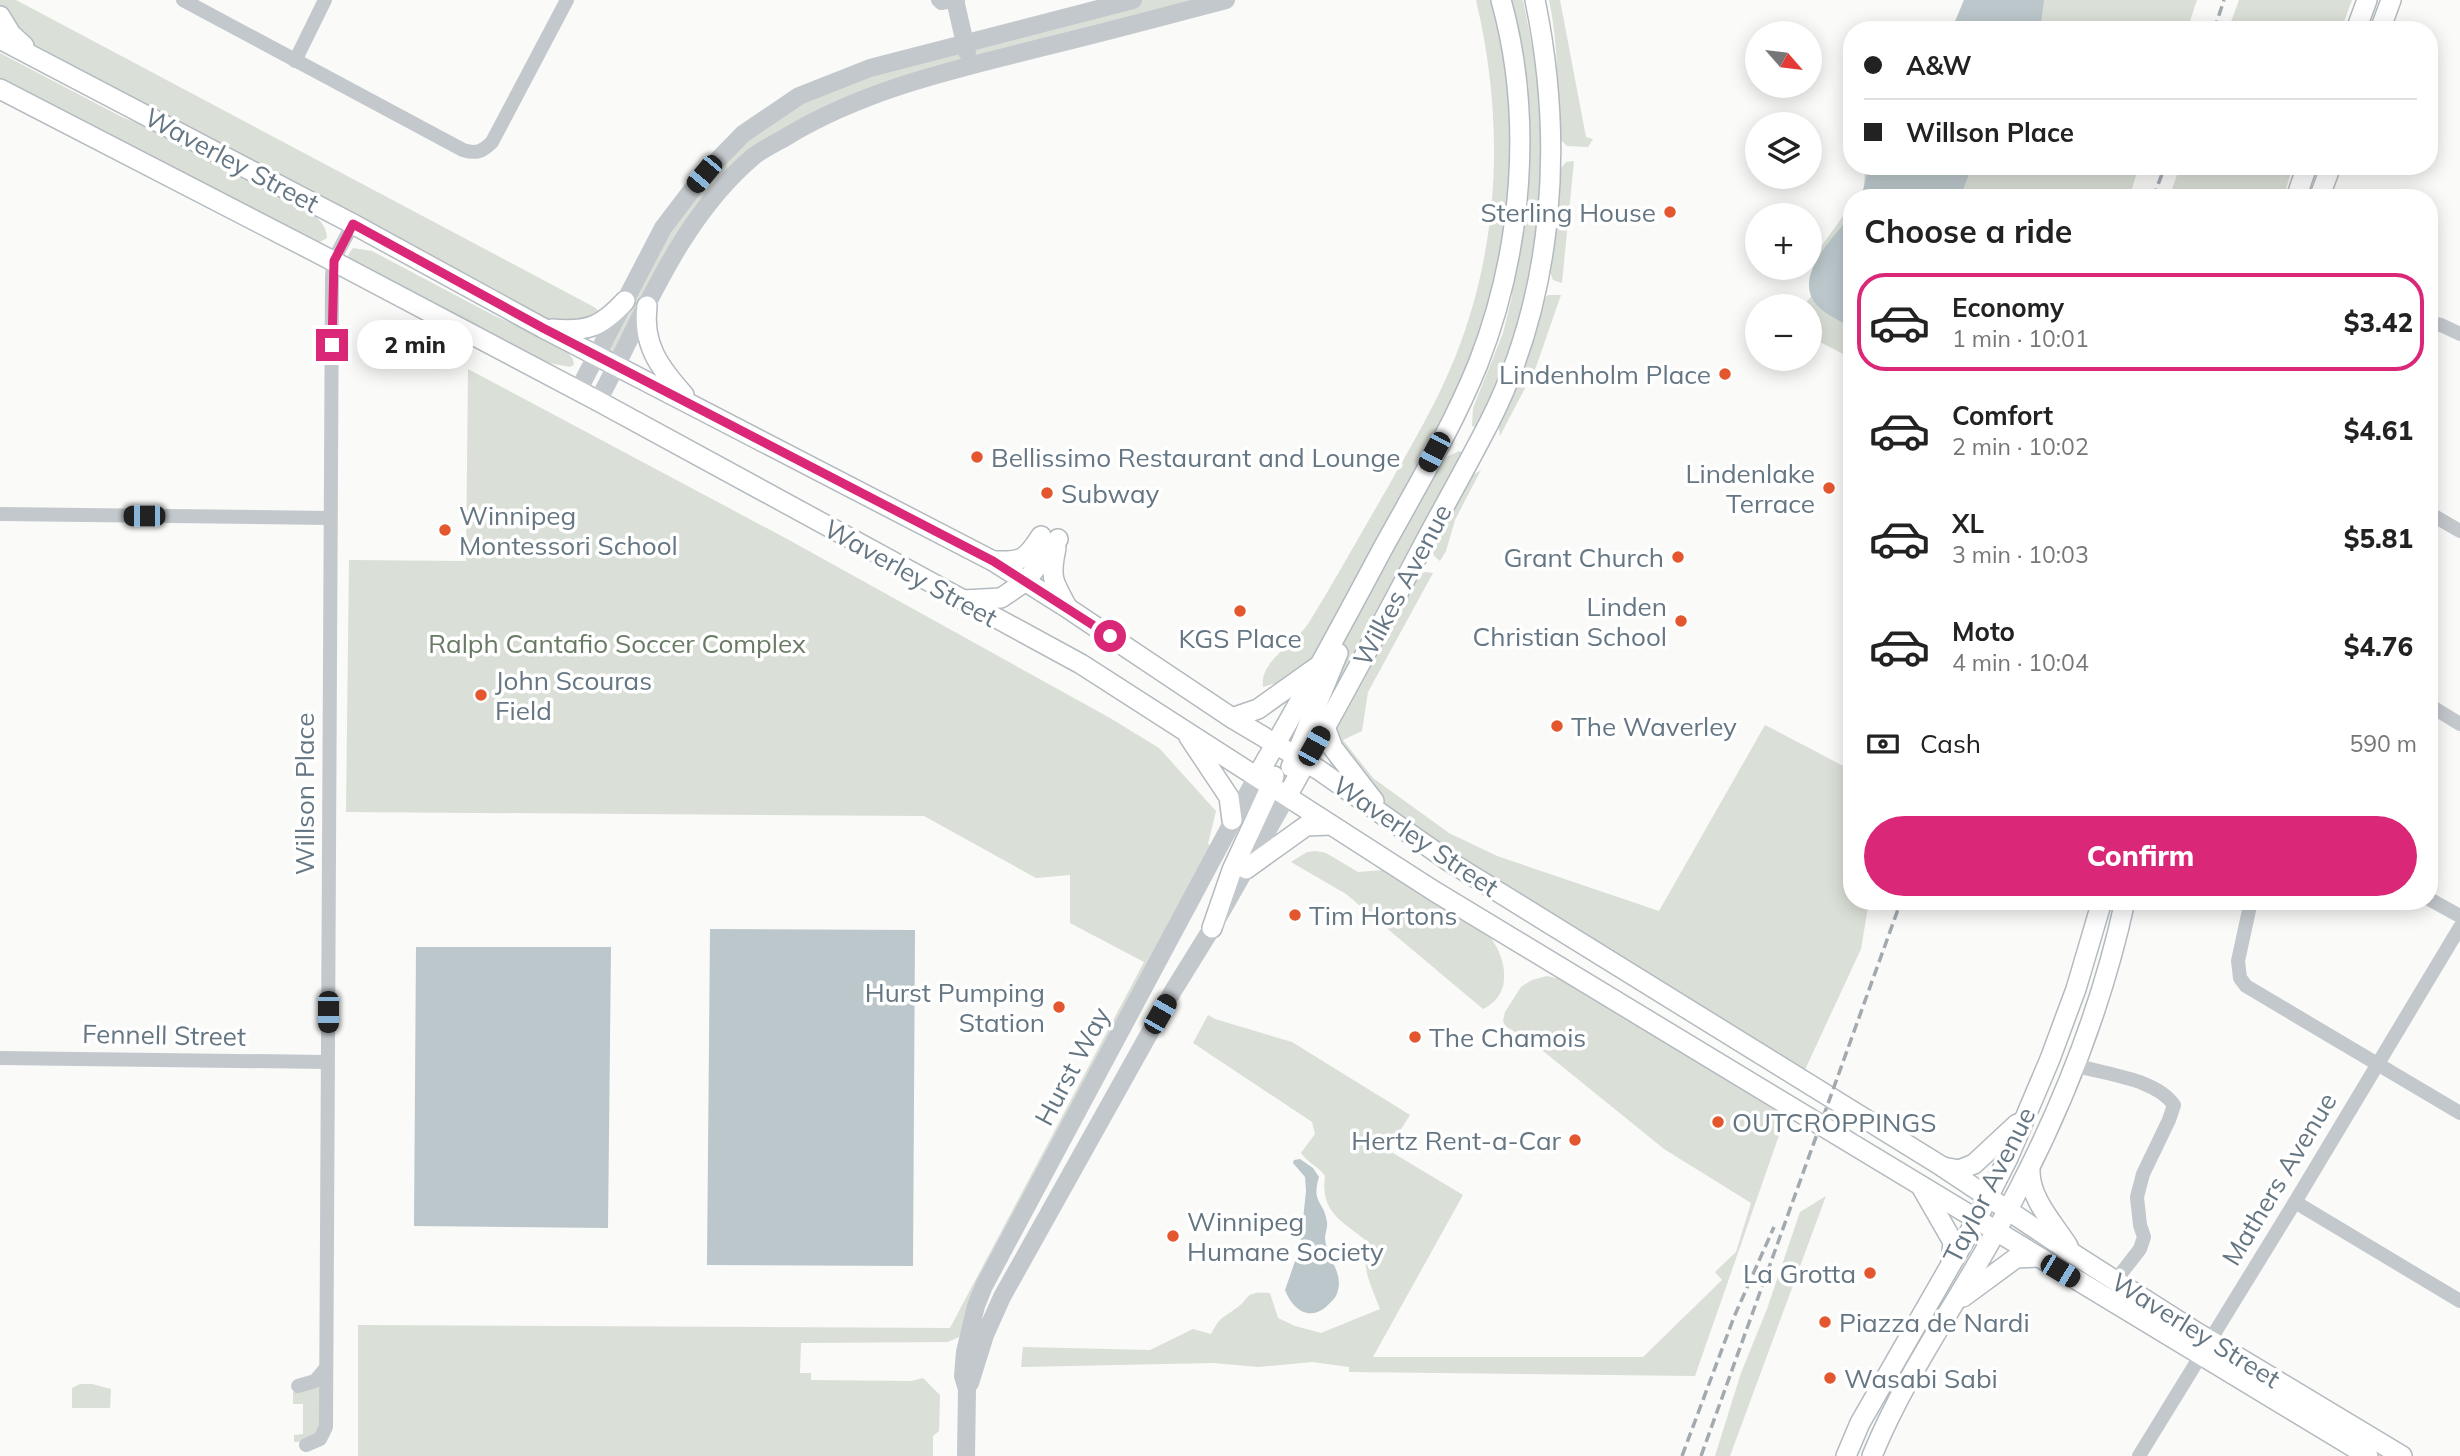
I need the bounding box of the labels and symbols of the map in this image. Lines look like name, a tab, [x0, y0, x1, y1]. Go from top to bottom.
north arrow	[1745, 21, 1822, 98]
street label: Waverley Street	[139, 100, 325, 220]
car	[683, 151, 726, 197]
place label: Sterling House	[1480, 196, 1656, 229]
marker: Sterling House	[1662, 204, 1678, 220]
callout: 2 min	[356, 320, 472, 370]
route end	[316, 329, 348, 361]
place label: Lindenholm Place	[1499, 358, 1711, 391]
marker: Lindenholm Place	[1717, 366, 1733, 382]
car	[1415, 429, 1454, 475]
place label: Bellissimo Restaurant and Lounge	[991, 441, 1400, 474]
marker: Bellissimo Restaurant and Lounge	[969, 449, 985, 465]
place label: Lindenlake Terrace	[1685, 457, 1815, 520]
place label: Subway	[1061, 477, 1159, 510]
marker: Lindenlake Terrace	[1821, 480, 1837, 496]
marker: Subway	[1039, 485, 1055, 501]
street label: Wilkes Avenue	[1345, 498, 1459, 672]
place label: Winnipeg Montessori School	[459, 499, 678, 562]
car	[124, 506, 166, 527]
street label: Waverley Street	[819, 512, 1003, 634]
marker: Winnipeg Montessori School	[437, 522, 453, 538]
place label: Grant Church	[1504, 541, 1664, 574]
marker: Grant Church	[1670, 549, 1686, 565]
place label: Linden Christian School	[1472, 590, 1667, 653]
marker: KGS Place	[1232, 603, 1248, 619]
marker: Linden Christian School	[1673, 613, 1689, 629]
route start	[1094, 620, 1126, 652]
place label: KGS Place	[1178, 622, 1302, 655]
park label: Ralph Cantafio Soccer Complex	[428, 627, 806, 660]
place label: John Scouras Field	[495, 664, 652, 727]
marker: John Scouras Field	[473, 687, 489, 703]
place label: The Waverley	[1571, 710, 1737, 743]
street label: Willson Place	[288, 713, 321, 875]
marker: The Waverley	[1549, 718, 1565, 734]
car	[1295, 723, 1334, 769]
street label: Waverley Street	[1327, 768, 1505, 904]
place label: Tim Hortons	[1309, 899, 1457, 932]
marker: Tim Hortons	[1287, 907, 1303, 923]
place label: Hurst Pumping Station	[865, 976, 1045, 1039]
car	[318, 991, 339, 1033]
car	[1141, 991, 1180, 1037]
marker: Hurst Pumping Station	[1051, 999, 1067, 1015]
street label: Hurst Way	[1027, 1001, 1117, 1131]
street label: Fennell Street	[82, 1017, 246, 1053]
place label: The Chamois	[1429, 1021, 1586, 1054]
marker: The Chamois	[1407, 1029, 1423, 1045]
street label: Mathers Avenue	[2214, 1087, 2344, 1271]
street label: Taylor Avenue	[1936, 1101, 2042, 1269]
place label: OUTCROPPINGS	[1732, 1106, 1937, 1139]
marker: OUTCROPPINGS	[1710, 1114, 1726, 1130]
place label: Hertz Rent-a-Car	[1351, 1124, 1562, 1157]
marker: Hertz Rent-a-Car	[1567, 1132, 1583, 1148]
place label: Winnipeg Humane Society	[1187, 1205, 1384, 1268]
marker: Winnipeg Humane Society	[1165, 1228, 1181, 1244]
car	[2037, 1251, 2084, 1291]
place label: La Grotta	[1743, 1257, 1856, 1290]
marker: La Grotta	[1862, 1265, 1878, 1281]
street label: Waverley Street	[2106, 1265, 2286, 1395]
place label: Piazza de Nardi	[1839, 1306, 2030, 1339]
marker: Piazza de Nardi	[1817, 1314, 1833, 1330]
place label: Wasabi Sabi	[1844, 1362, 1998, 1395]
marker: Wasabi Sabi	[1822, 1370, 1838, 1386]

